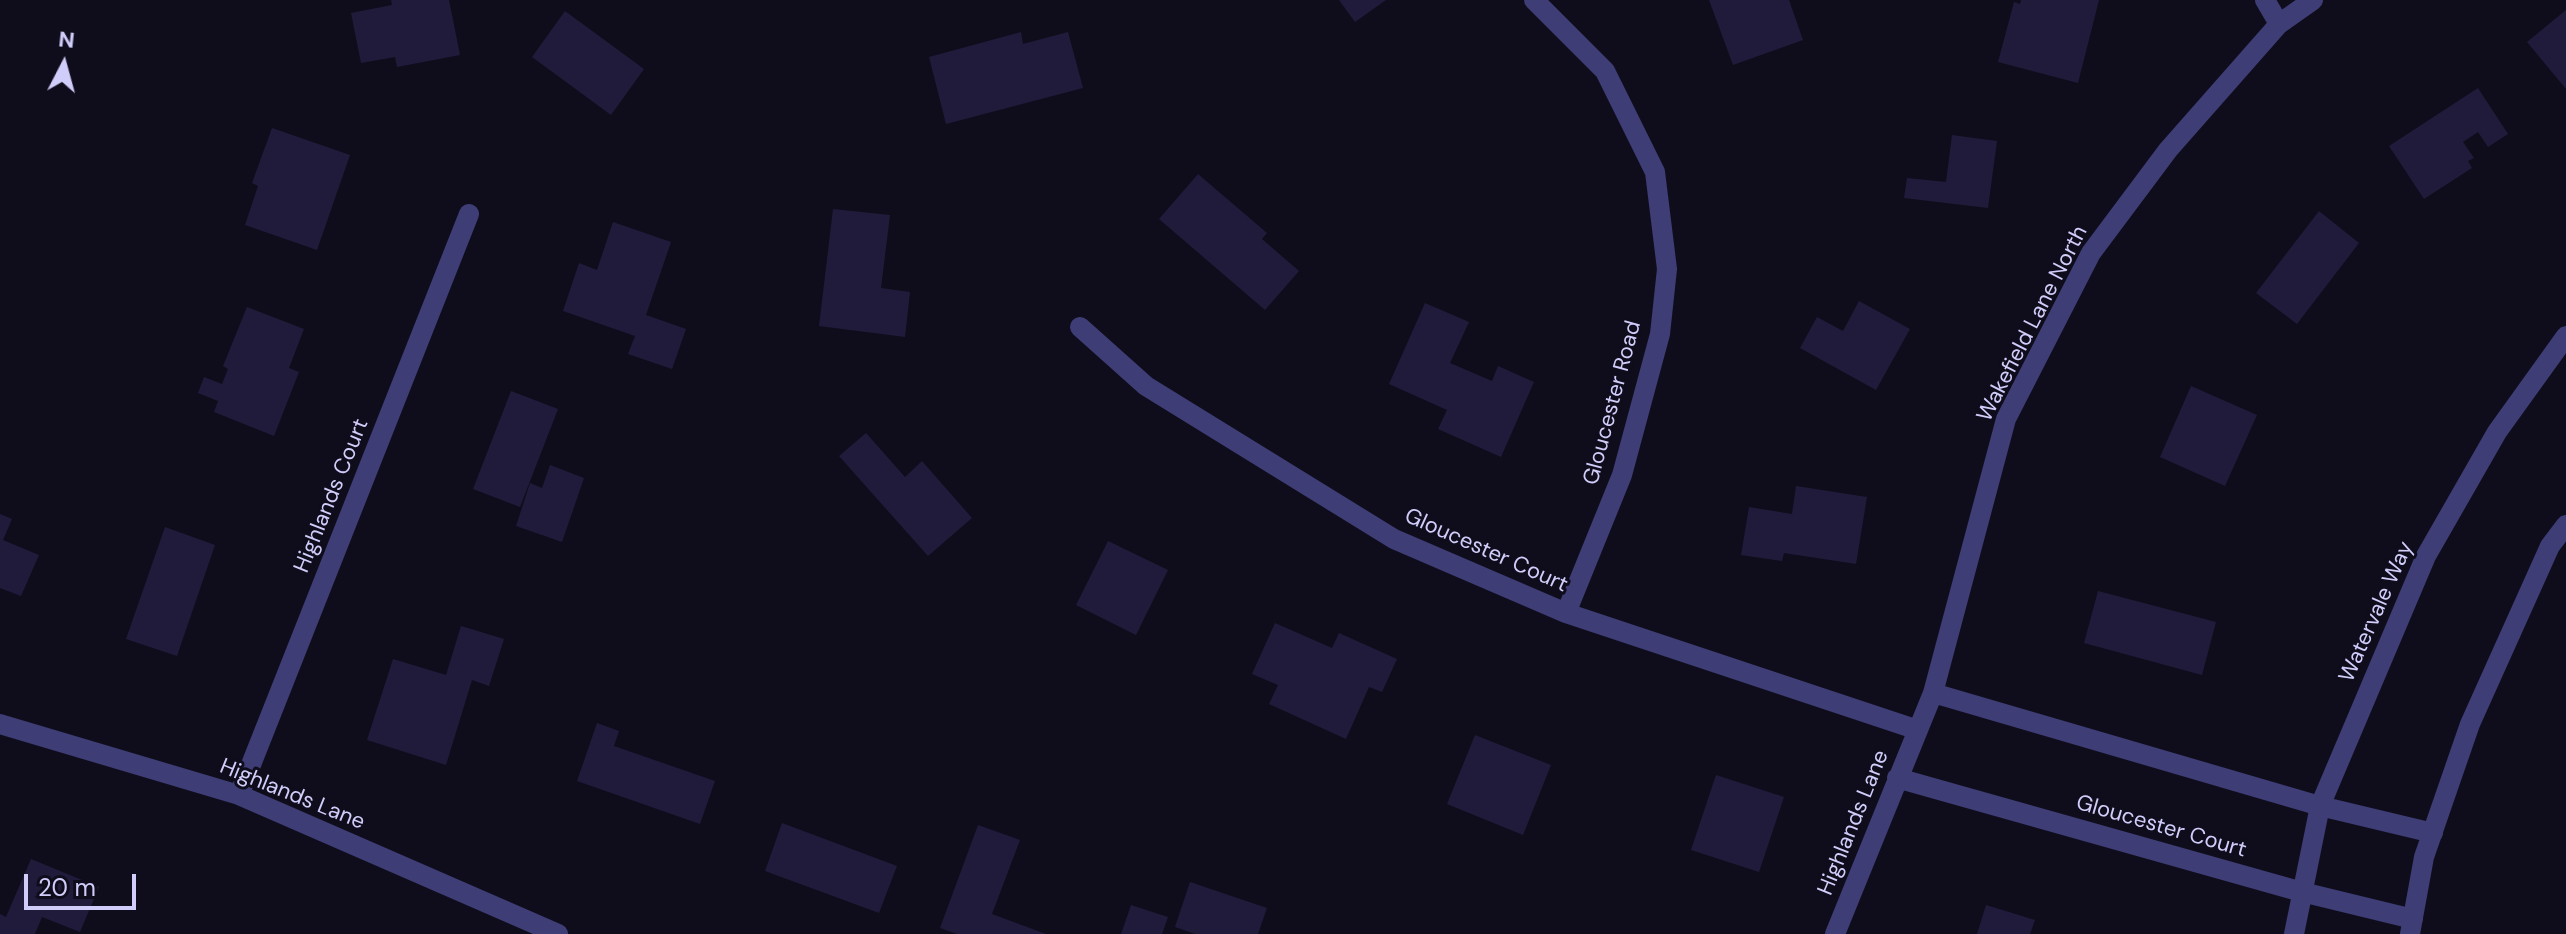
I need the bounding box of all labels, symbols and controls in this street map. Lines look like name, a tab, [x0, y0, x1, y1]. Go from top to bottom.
north arrow	[24, 24, 104, 104]
text: N	[57, 24, 76, 55]
street label: Wakefield Lane North	[1972, 222, 2094, 426]
street label: Gloucester Road	[1578, 318, 1648, 488]
street label: Highlands Court	[289, 415, 375, 577]
street label: Gloucester Court	[1400, 503, 1572, 599]
street label: Watervale Way	[2334, 538, 2420, 686]
street label: Highlands Lane	[1813, 747, 1895, 899]
street label: Highlands Lane	[216, 754, 368, 836]
street label: Gloucester Court	[2073, 790, 2249, 864]
scale bar	[28, 858, 140, 908]
text: 20 m	[38, 872, 96, 903]

